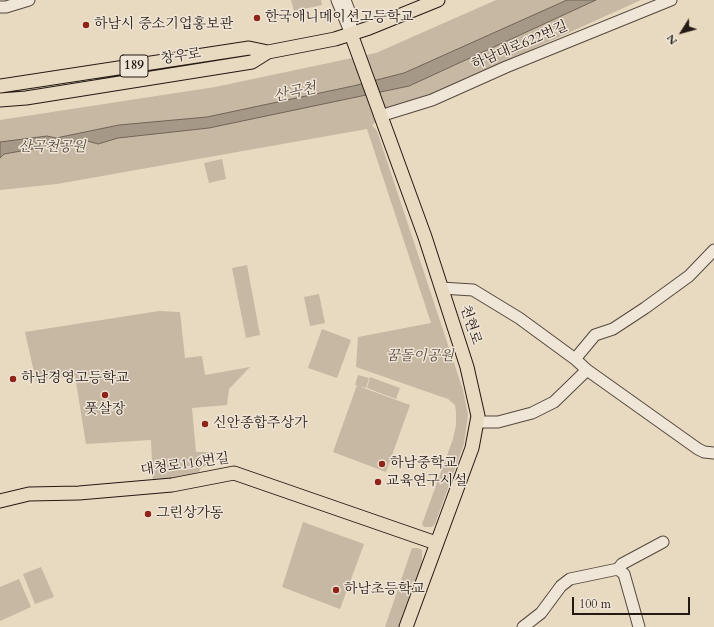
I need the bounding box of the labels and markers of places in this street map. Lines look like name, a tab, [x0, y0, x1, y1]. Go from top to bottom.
place label: 한국애니메이션고등학교	[265, 10, 414, 26]
marker: 한국애니메이션고등학교	[252, 13, 262, 23]
place label: 하남시 중소기업홍보관	[94, 17, 233, 33]
marker: 하남시 중소기업홍보관	[81, 20, 91, 30]
place label: 하남경영고등학교	[21, 371, 129, 387]
marker: 하남경영고등학교	[8, 374, 18, 384]
marker: 풋살장	[100, 390, 110, 400]
place label: 풋살장	[85, 402, 125, 418]
place label: 신안종합주상가	[213, 416, 308, 432]
marker: 신안종합주상가	[200, 419, 210, 429]
place label: 하남중학교	[390, 456, 458, 472]
marker: 하남중학교	[377, 459, 387, 469]
place label: 교육연구시설	[386, 474, 467, 490]
marker: 교육연구시설	[373, 477, 383, 487]
place label: 그린상가동	[156, 506, 224, 522]
marker: 그린상가동	[143, 509, 153, 519]
place label: 하남초등학교	[344, 582, 425, 598]
marker: 하남초등학교	[331, 585, 341, 595]

